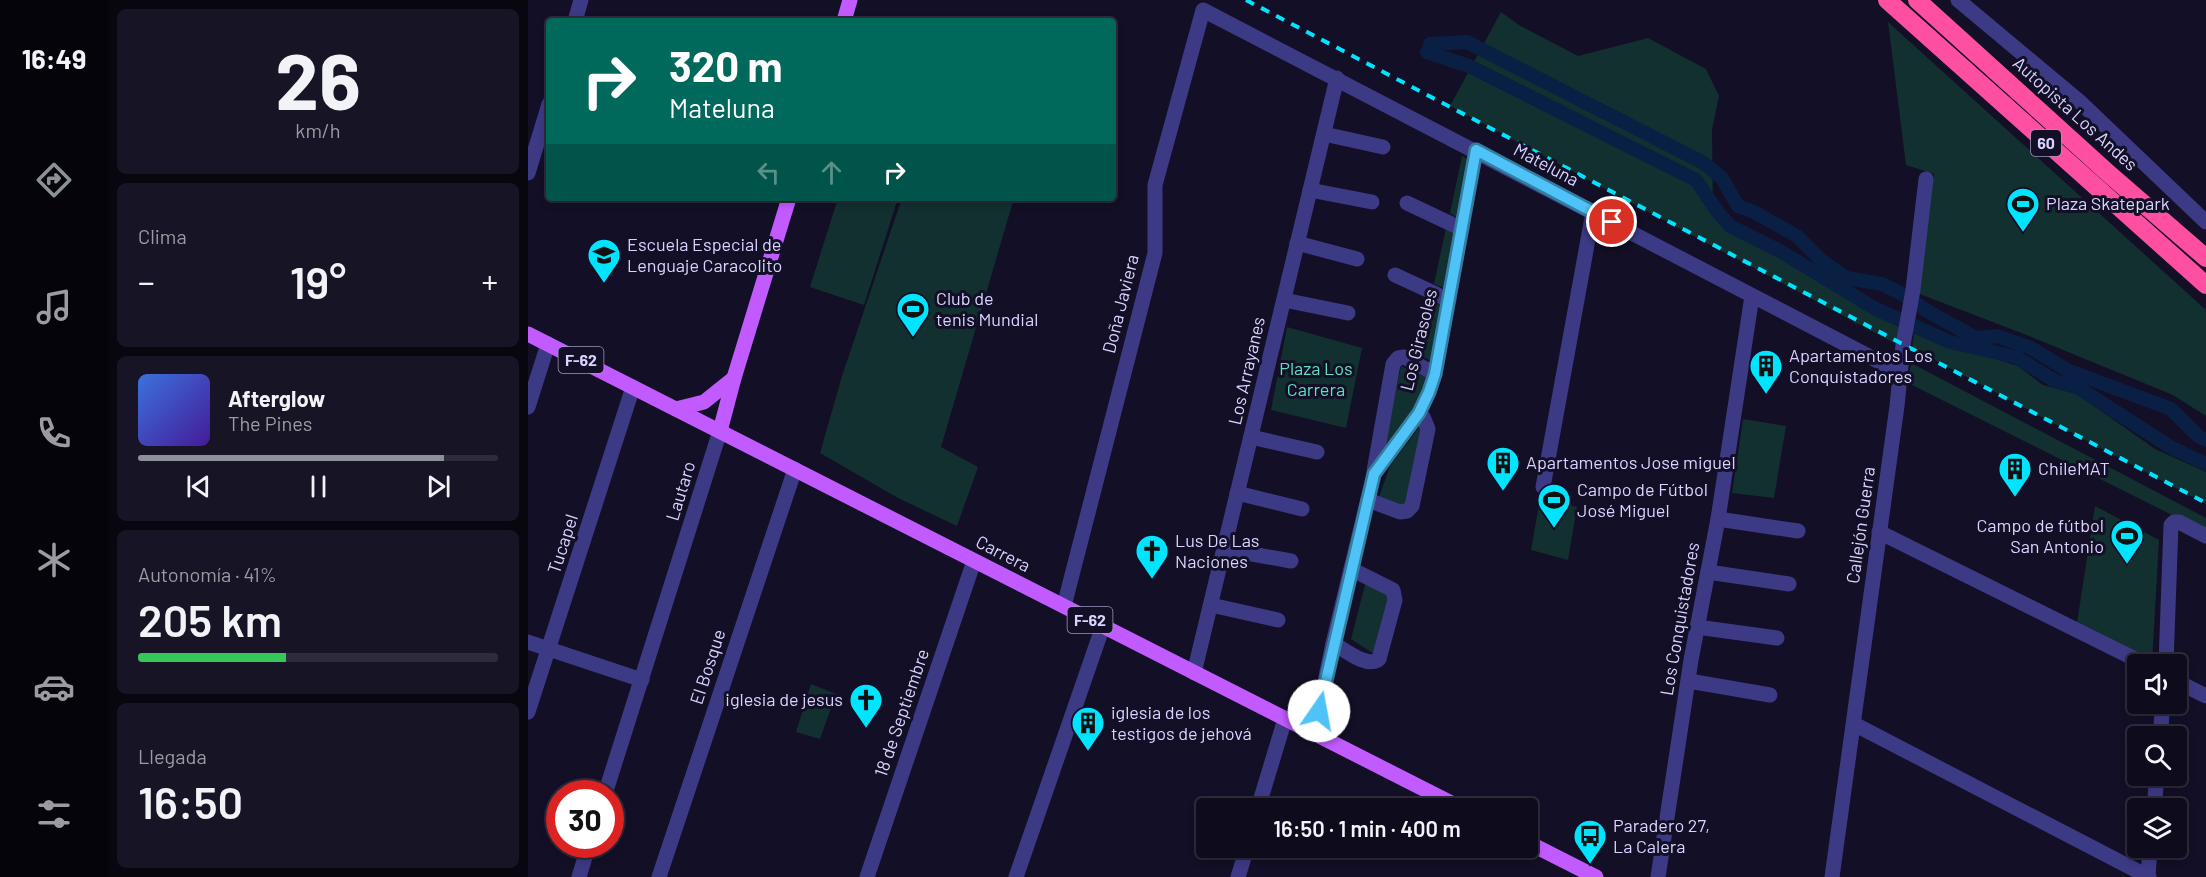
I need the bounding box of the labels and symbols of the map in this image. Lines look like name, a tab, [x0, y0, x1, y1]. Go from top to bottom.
street label: Autopista Los Andes	[2009, 52, 2142, 175]
road number: 60	[2031, 130, 2061, 156]
street label: Mateluna	[1510, 138, 1583, 190]
sports icon: Plaza Skatepark	[2005, 186, 2041, 233]
place label: Plaza Skatepark	[2046, 192, 2170, 214]
pin	[1586, 196, 1637, 247]
place label: Escuela Especial de Lenguaje Caracolito	[627, 233, 782, 276]
school or university icon: Escuela Especial de Lenguaje Caracolito	[586, 237, 622, 284]
street label: Doña Javiera	[1097, 252, 1143, 356]
street label: Los Girasoles	[1395, 286, 1441, 393]
place label: Club de tenis Mundial	[936, 287, 1038, 330]
sports icon: Club de tenis Mundial	[895, 291, 931, 338]
street label: Los Arrayanes	[1223, 315, 1269, 427]
place label: Apartamentos Los Conquistadores	[1789, 344, 1933, 387]
road number: F-62	[559, 347, 604, 373]
building icon: Apartamentos Los Conquistadores	[1748, 348, 1784, 395]
park label: Plaza Los Carrera	[1279, 357, 1353, 400]
building icon: Apartamentos Jose miguel	[1485, 445, 1521, 492]
place label: Apartamentos Jose miguel	[1526, 451, 1736, 473]
building icon: ChileMAT	[1997, 451, 2033, 498]
place label: ChileMAT	[2038, 457, 2110, 479]
street label: Lautaro	[661, 458, 699, 523]
street label: Callejón Guerra	[1841, 465, 1879, 585]
place label: Campo de Fútbol José Miguel	[1577, 478, 1708, 521]
sports icon: Campo de Fútbol José Miguel	[1536, 482, 1572, 529]
street label: Tucapel	[542, 511, 582, 576]
place label: Campo de fútbol San Antonio	[1977, 514, 2104, 557]
sports icon: Campo de fútbol San Antonio	[2109, 518, 2145, 565]
place label: Lus De Las Naciones	[1175, 529, 1260, 572]
street label: Carrera	[972, 530, 1034, 576]
church icon: Lus De Las Naciones	[1134, 533, 1170, 580]
street label: Los Conquistadores	[1655, 540, 1703, 697]
road number: F-62	[1068, 607, 1112, 633]
street label: El Bosque	[685, 626, 729, 707]
street label: 18 de Septiembre	[869, 646, 933, 780]
position arrow	[1287, 679, 1351, 743]
church icon: iglesia de jesus	[848, 682, 884, 729]
place label: iglesia de jesus	[725, 688, 843, 710]
place label: iglesia de los testigos de jehová	[1111, 701, 1252, 744]
building icon: iglesia de los testigos de jehová	[1070, 705, 1106, 752]
speed limit sign: 30	[546, 780, 624, 858]
place label: Paradero 27, La Calera	[1613, 814, 1710, 857]
bus stop icon: Paradero 27, La Calera	[1572, 818, 1608, 865]

